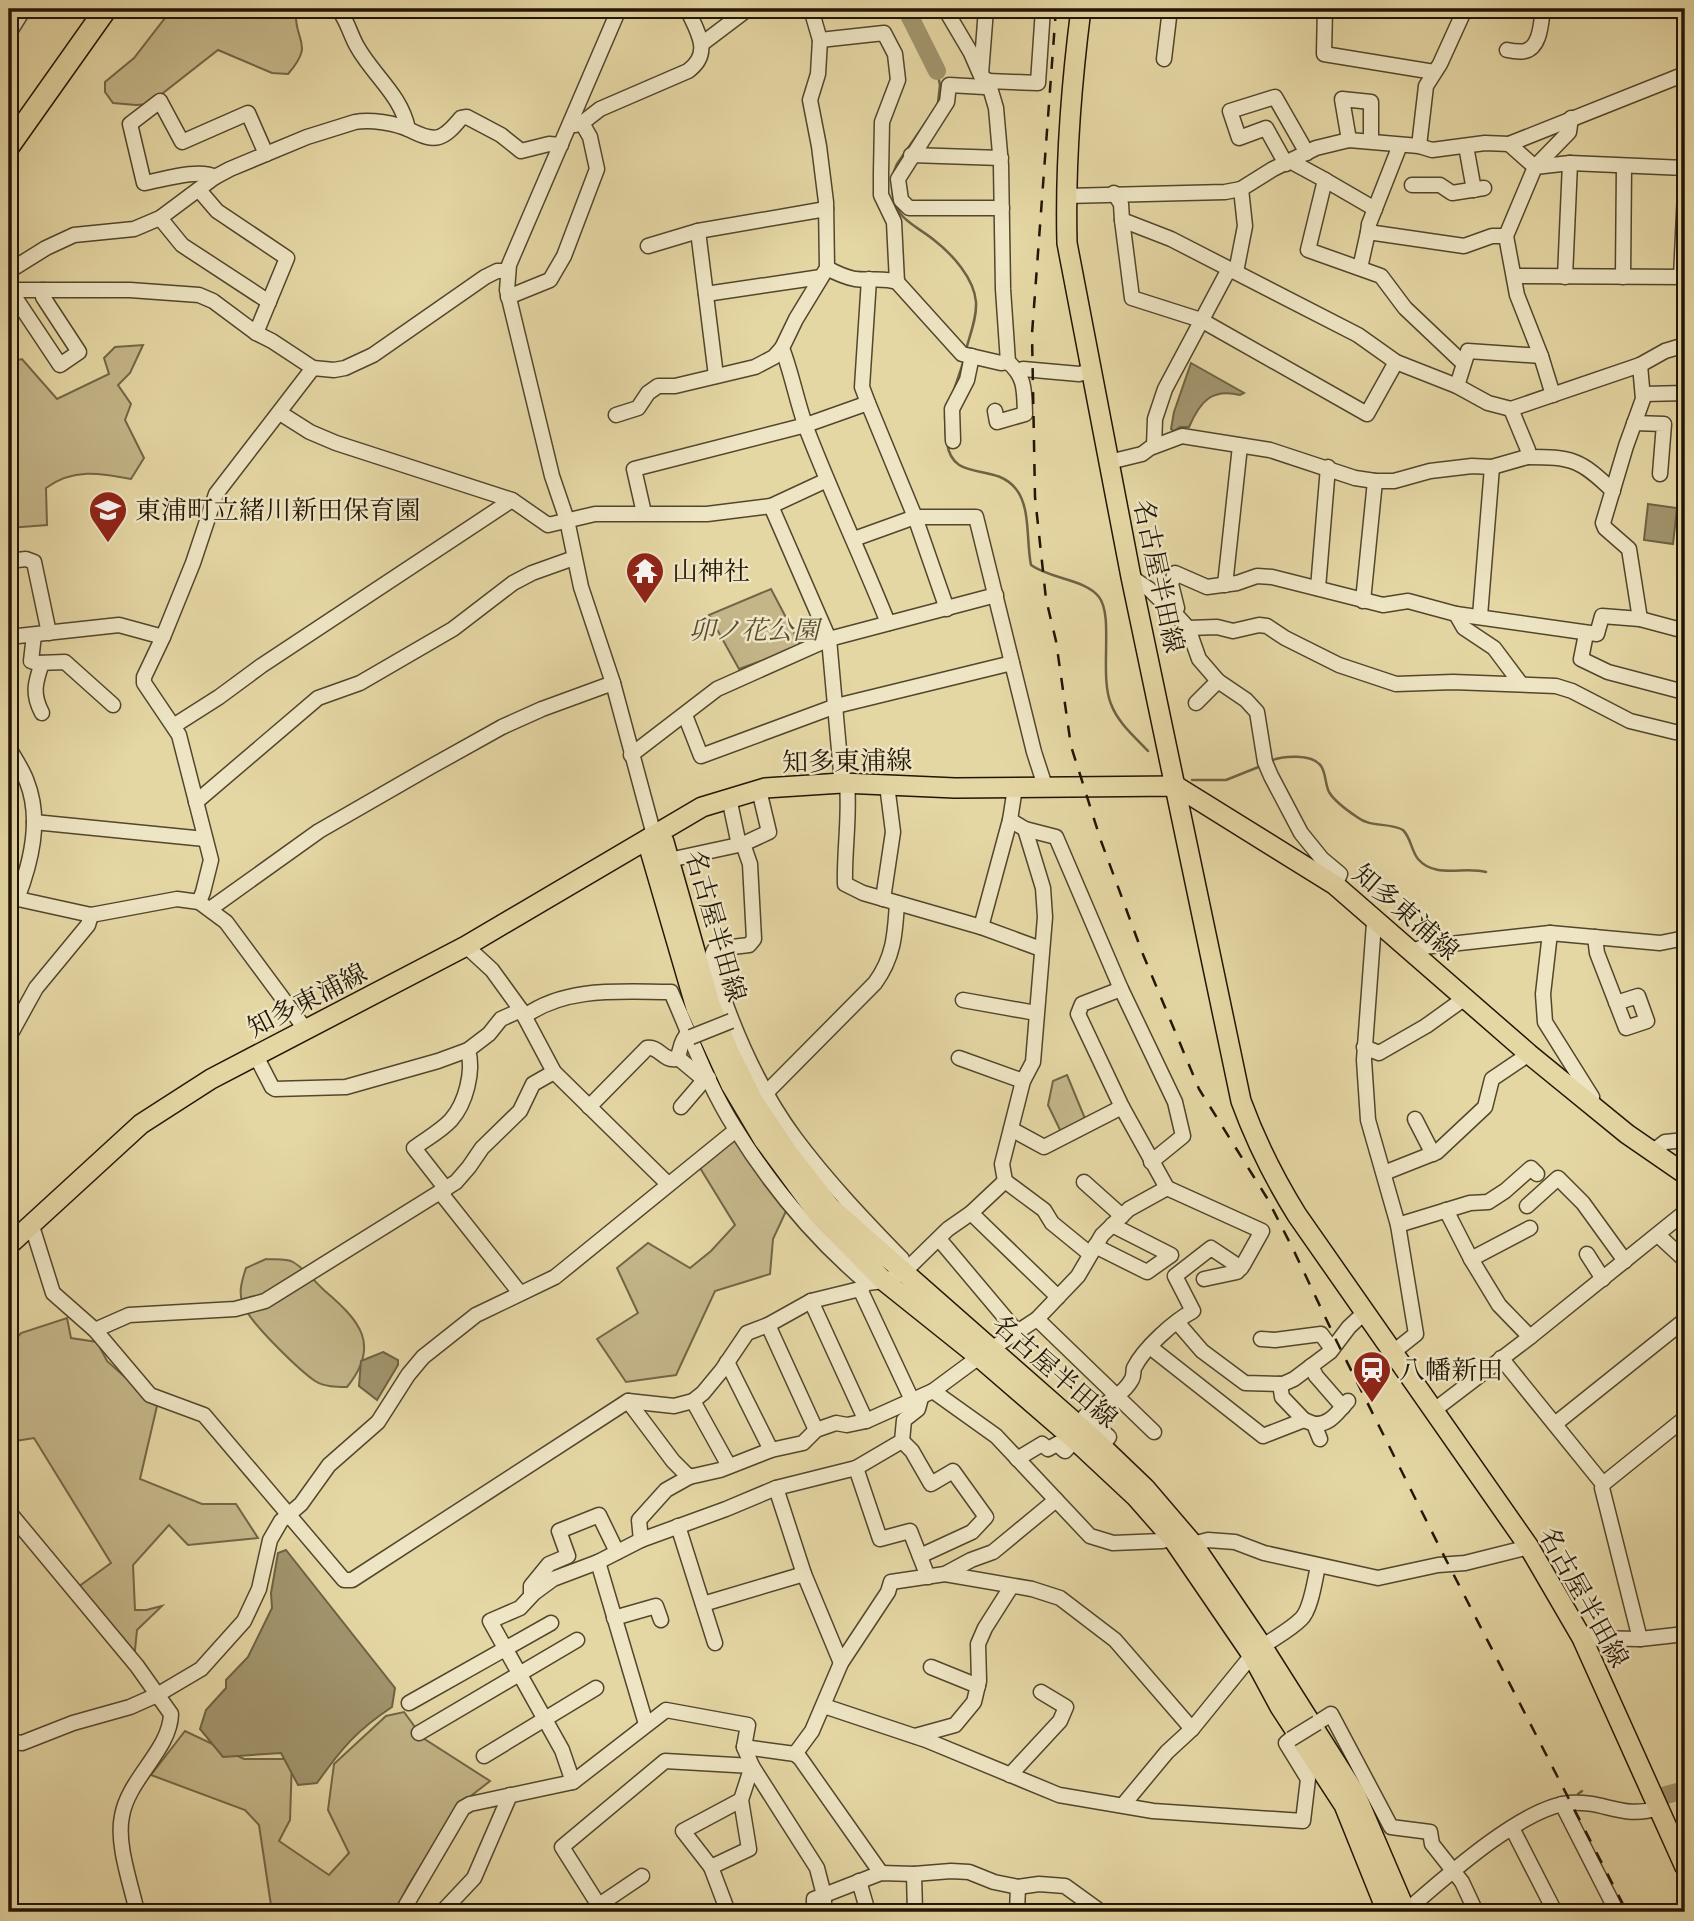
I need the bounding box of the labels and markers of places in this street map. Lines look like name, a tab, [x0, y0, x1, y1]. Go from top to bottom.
school or university icon: 東浦町立緒川新田保育園	[87, 489, 129, 544]
place label: 東浦町立緒川新田保育園	[135, 495, 421, 528]
temple icon: 山神社	[624, 550, 666, 605]
place label: 山神社	[672, 556, 750, 589]
station icon: 八幡新田	[1351, 1349, 1393, 1404]
place label: 八幡新田	[1399, 1355, 1503, 1388]

